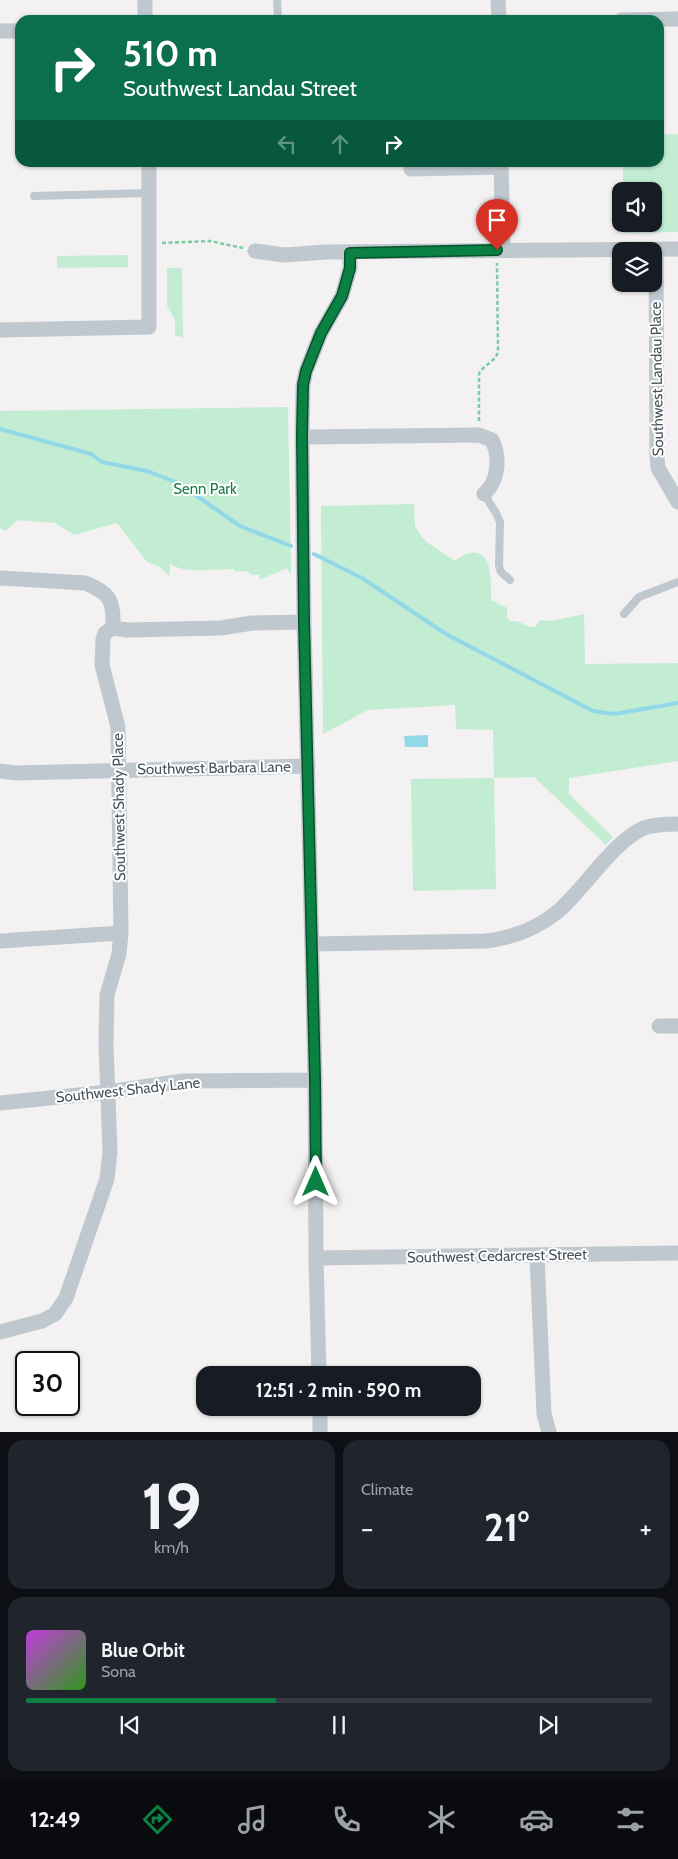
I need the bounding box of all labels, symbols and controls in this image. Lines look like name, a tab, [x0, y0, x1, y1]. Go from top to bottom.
text: 510 m	[123, 32, 218, 75]
icon: right	[40, 35, 105, 100]
text: Southwest Landau Street	[123, 75, 357, 102]
icon: left	[273, 130, 301, 158]
icon: ahead	[326, 130, 354, 158]
icon: right	[379, 130, 407, 158]
map controls	[612, 182, 662, 292]
button: sound	[612, 182, 662, 232]
pin	[476, 199, 518, 250]
icon: arrive	[483, 206, 511, 234]
button: layers	[612, 242, 662, 292]
street label: Southwest Landau Place	[647, 301, 667, 456]
park label: Senn Park	[173, 480, 237, 498]
street label: Southwest Shady Place	[109, 733, 129, 881]
street label: Southwest Barbara Lane	[137, 758, 291, 778]
street label: Southwest Shady Lane	[55, 1073, 201, 1107]
position arrow	[289, 1155, 341, 1207]
street label: Southwest Cedarcrest Street	[407, 1245, 587, 1267]
speed limit sign: 30	[15, 1351, 80, 1416]
text: 12:51 · 2 min · 590 m	[256, 1379, 421, 1402]
text: 19	[141, 1466, 202, 1545]
text: Climate	[361, 1480, 413, 1499]
text: 21°	[484, 1504, 529, 1551]
text: −	[361, 1511, 373, 1545]
text: +	[640, 1511, 652, 1545]
text: km/h	[154, 1538, 189, 1557]
text: Blue Orbit	[101, 1639, 185, 1662]
text: Sona	[101, 1662, 136, 1681]
icon: previous	[116, 1711, 144, 1739]
icon: pause	[325, 1711, 353, 1739]
icon: next	[534, 1711, 562, 1739]
icon: directions	[140, 1802, 175, 1837]
icon: music	[235, 1802, 270, 1837]
icon: phone	[329, 1802, 364, 1837]
icon: climate	[424, 1802, 459, 1837]
icon: car	[519, 1802, 554, 1837]
icon: filters	[613, 1802, 648, 1837]
text: 12:49	[30, 1806, 80, 1833]

